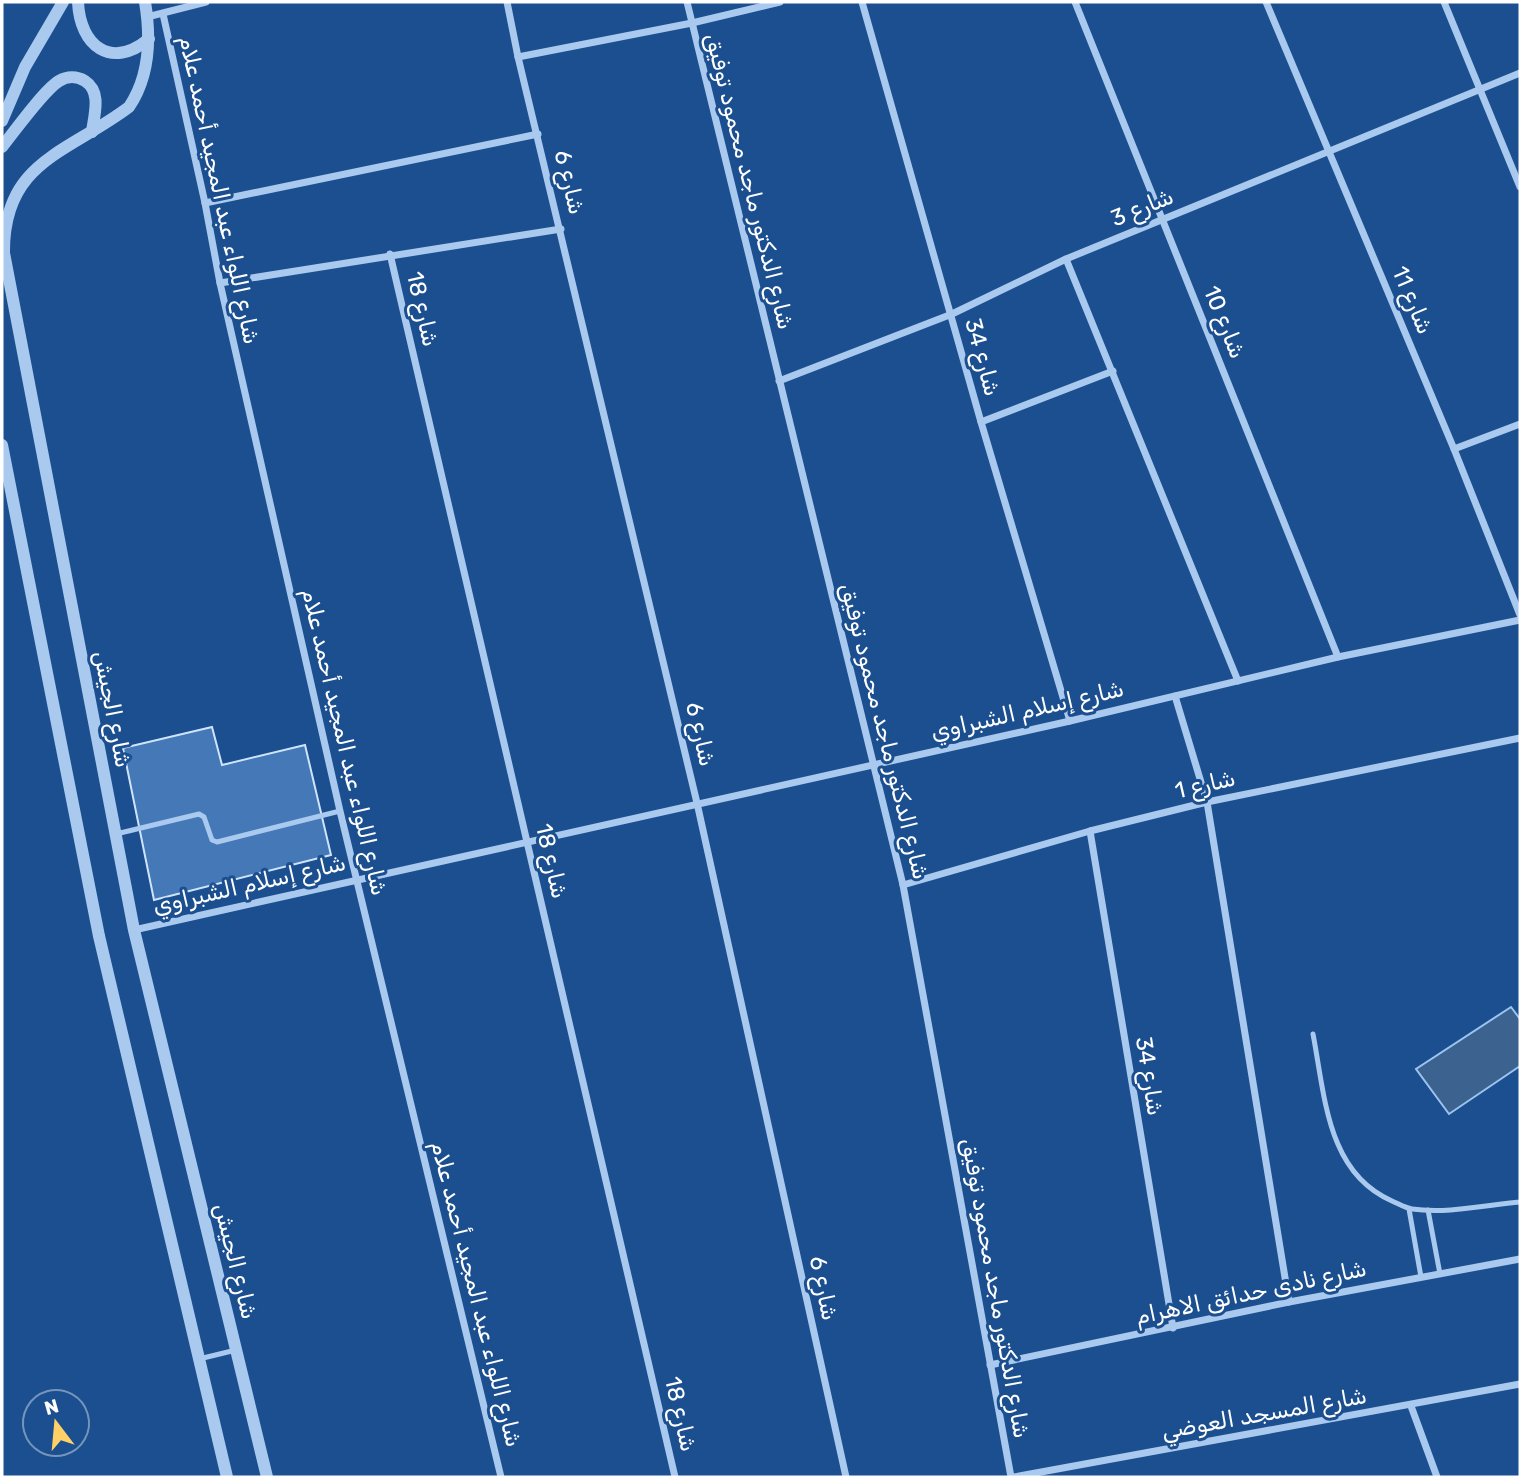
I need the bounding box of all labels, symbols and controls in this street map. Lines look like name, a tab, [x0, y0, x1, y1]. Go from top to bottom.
street label: شارع الدكتور ماجد محمود توفيق	[698, 30, 800, 333]
street label: شارع اللواء عبد المجيد أحمد علام	[172, 33, 266, 347]
street label: شارع 6	[547, 147, 591, 218]
street label: شارع 3	[1106, 182, 1178, 234]
street label: شارع 11	[1384, 262, 1440, 339]
street label: شارع 18	[399, 269, 445, 350]
street label: شارع 10	[1196, 282, 1252, 363]
street label: شارع 34	[957, 315, 1007, 400]
street label: شارع الدكتور ماجد محمود توفيق	[833, 580, 935, 883]
street label: شارع اللواء عبد المجيد أحمد علام	[294, 586, 394, 899]
street label: شارع الجيش	[86, 648, 138, 770]
street label: شارع إسلام الشبراوي	[928, 674, 1127, 749]
street label: شارع 6	[678, 699, 722, 769]
street label: شارع 1	[1172, 763, 1238, 806]
street label: شارع 18	[528, 821, 574, 902]
street label: شارع إسلام الشبراوي	[150, 848, 349, 923]
street label: شارع 34	[1128, 1035, 1170, 1118]
street label: شارع الدكتور ماجد محمود توفيق	[954, 1136, 1036, 1441]
street label: شارع اللواء عبد المجيد أحمد علام	[423, 1138, 529, 1450]
street label: شارع الجيش	[206, 1200, 264, 1322]
street label: شارع 6	[802, 1253, 844, 1323]
street label: شارع نادى حدائق الاهرام	[1133, 1254, 1369, 1332]
street label: شارع 18	[657, 1374, 703, 1455]
street label: شارع المسجد العوضي	[1159, 1381, 1369, 1448]
north arrow	[21, 1388, 91, 1458]
text: N	[42, 1394, 61, 1420]

